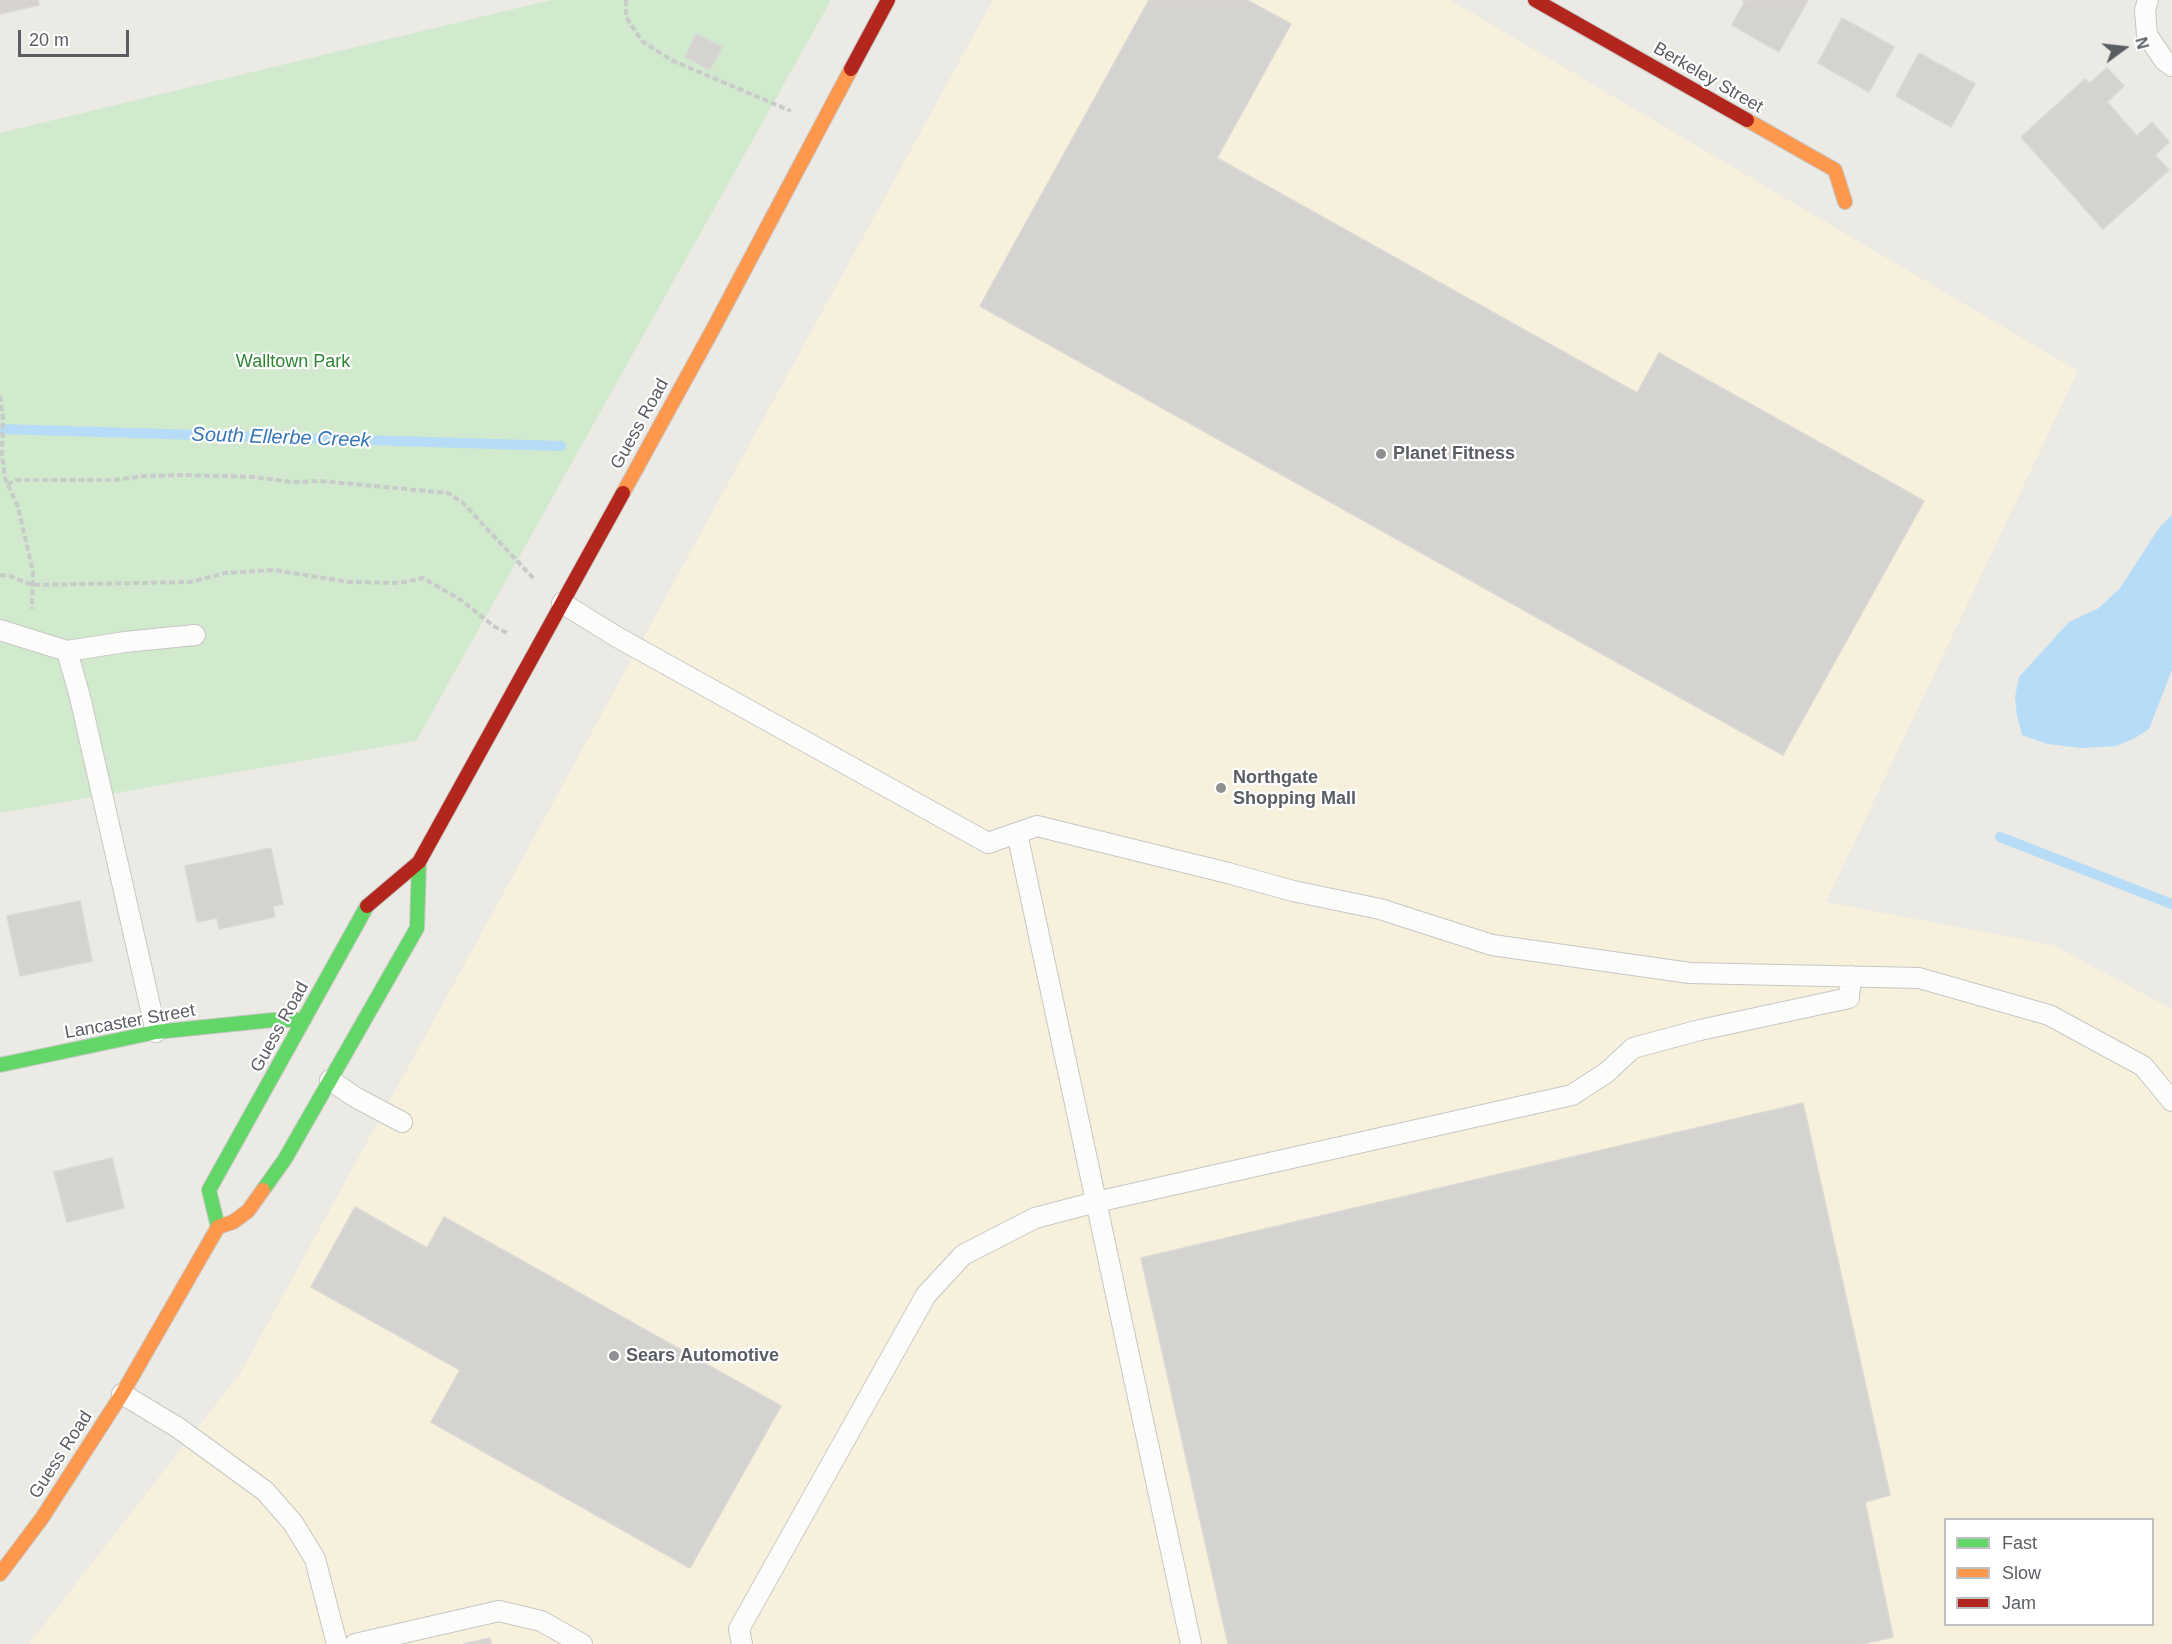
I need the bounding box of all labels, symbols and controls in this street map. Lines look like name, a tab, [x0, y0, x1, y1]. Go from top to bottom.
scale bar	[21, 18, 132, 56]
north arrow	[2094, 18, 2154, 78]
text: 20 m	[29, 30, 69, 50]
text: N	[2132, 35, 2152, 51]
street label: Berkeley Street	[1649, 38, 1767, 118]
park label: Walltown Park	[236, 351, 350, 373]
street label: Guess Road	[606, 375, 674, 473]
water label: South Ellerbe Creek	[191, 423, 371, 453]
place label: Planet Fitness	[1393, 443, 1515, 465]
marker: Planet Fitness	[1374, 447, 1388, 461]
place label: Northgate Shopping Mall	[1233, 767, 1356, 810]
marker: Northgate Shopping Mall	[1214, 781, 1228, 795]
street label: Guess Road	[246, 978, 314, 1076]
street label: Lancaster Street	[63, 1000, 197, 1044]
place label: Sears Automotive	[626, 1345, 779, 1367]
marker: Sears Automotive	[607, 1349, 621, 1363]
street label: Guess Road	[25, 1407, 97, 1503]
legend	[1944, 1518, 2154, 1626]
text: Fast	[2002, 1533, 2037, 1553]
text: Slow	[2002, 1563, 2041, 1583]
text: Jam	[2002, 1593, 2036, 1613]

